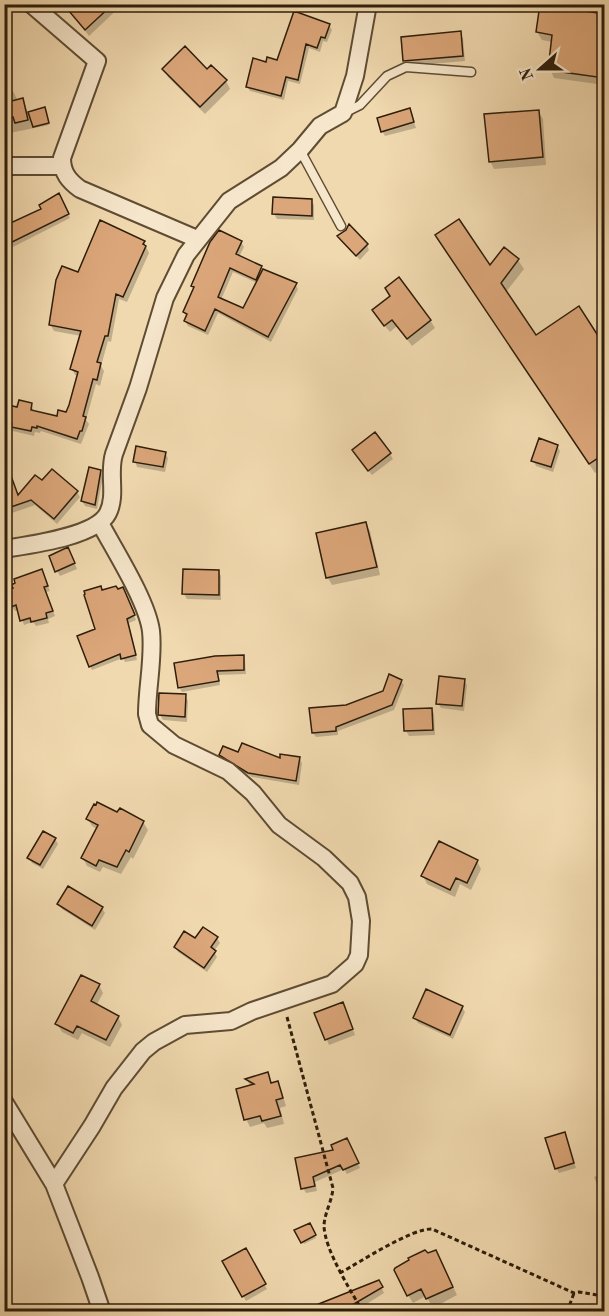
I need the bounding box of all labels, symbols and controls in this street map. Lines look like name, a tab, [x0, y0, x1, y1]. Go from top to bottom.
north arrow	[510, 39, 570, 99]
text: N	[518, 64, 538, 82]

